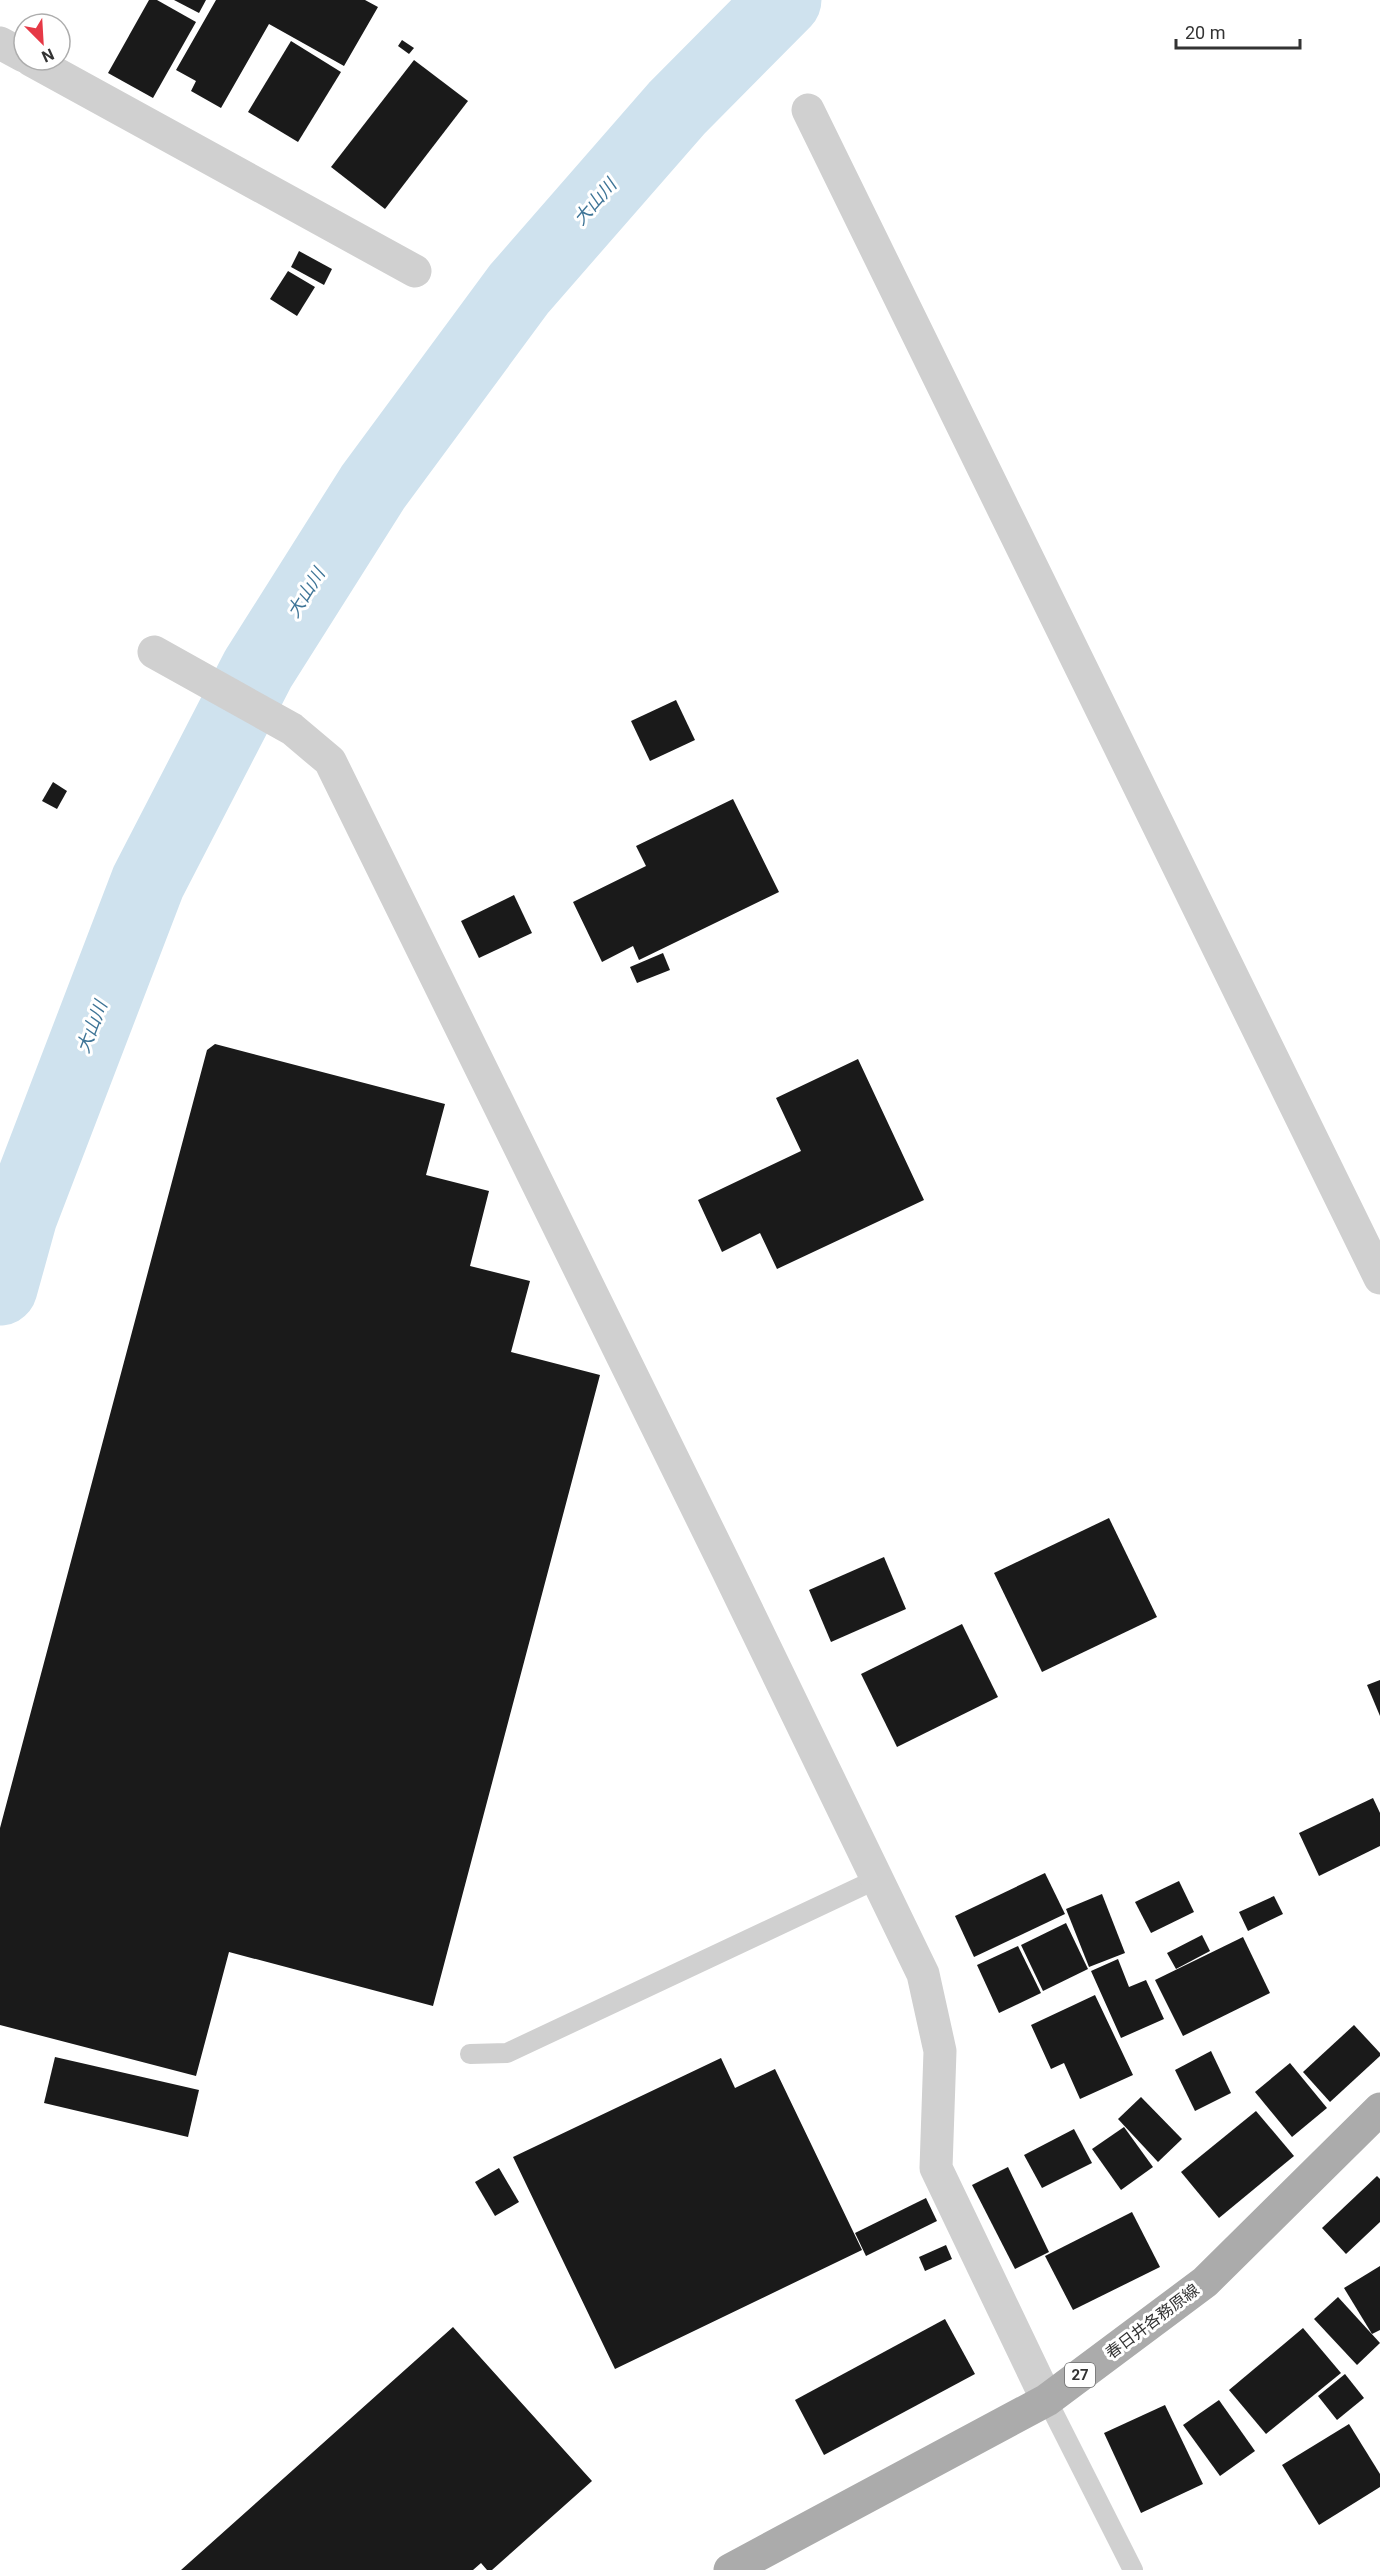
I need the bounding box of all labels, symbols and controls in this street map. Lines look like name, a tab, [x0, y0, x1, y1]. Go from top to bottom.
north arrow	[12, 12, 72, 72]
scale bar	[1176, 12, 1300, 50]
text: 20 m	[1185, 22, 1225, 43]
text: N	[39, 44, 57, 66]
water label: 大山川	[569, 173, 622, 229]
water label: 大山川	[282, 563, 330, 621]
water label: 大山川	[72, 996, 112, 1056]
street label: 春日井各務原線	[1102, 2280, 1203, 2363]
road number: 27	[1065, 2363, 1095, 2387]

